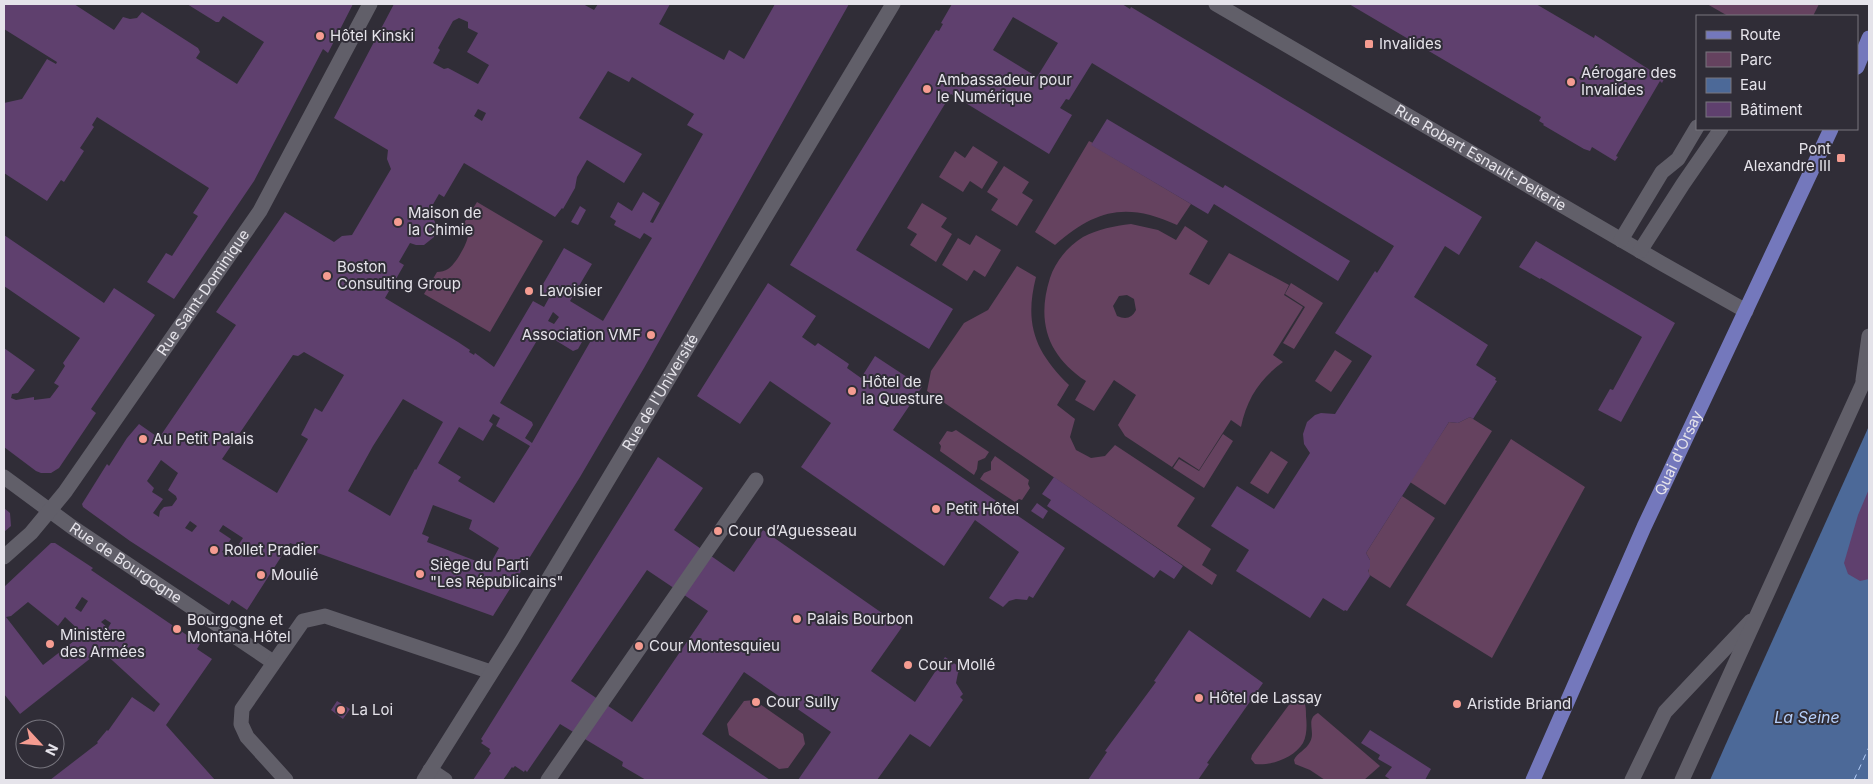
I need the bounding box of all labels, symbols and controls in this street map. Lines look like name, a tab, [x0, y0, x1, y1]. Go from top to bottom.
legend	[1696, 15, 1858, 130]
text: Route	[1740, 25, 1781, 44]
place label: Hôtel Kinski	[330, 26, 414, 45]
marker: Hôtel Kinski	[314, 30, 326, 42]
place label: Invalides	[1379, 34, 1442, 53]
marker: Invalides	[1363, 38, 1375, 50]
text: Parc	[1740, 50, 1772, 69]
place label: Aérogare des Invalides	[1581, 63, 1676, 99]
place label: Ambassadeur pour le Numérique	[937, 70, 1072, 106]
text: Eau	[1740, 75, 1766, 94]
marker: Aérogare des Invalides	[1565, 76, 1577, 88]
marker: Ambassadeur pour le Numérique	[921, 83, 933, 95]
street label: Rue Robert Esnault-Pelterie	[1392, 100, 1570, 215]
text: Bâtiment	[1740, 100, 1803, 119]
place label: Pont Alexandre III	[1744, 139, 1831, 175]
marker: Pont Alexandre III	[1835, 152, 1847, 164]
place label: Maison de la Chimie	[408, 203, 482, 239]
marker: Maison de la Chimie	[392, 216, 404, 228]
street label: Rue Saint-Dominique	[152, 226, 253, 359]
place label: Boston Consulting Group	[337, 257, 461, 293]
marker: Boston Consulting Group	[321, 270, 333, 282]
place label: Lavoisier	[539, 281, 603, 300]
marker: Lavoisier	[523, 285, 535, 297]
place label: Association VMF	[522, 325, 641, 344]
marker: Association VMF	[645, 329, 657, 341]
street label: Rue de l'Université	[618, 330, 702, 454]
place label: Hôtel de la Questure	[862, 372, 943, 408]
marker: Hôtel de la Questure	[846, 385, 858, 397]
street label: Quai d'Orsay	[1650, 407, 1707, 499]
place label: Au Petit Palais	[153, 429, 254, 448]
marker: Au Petit Palais	[137, 433, 149, 445]
place label: Petit Hôtel	[946, 499, 1019, 518]
marker: Petit Hôtel	[930, 503, 942, 515]
street label: Rue de Bourgogne	[66, 518, 186, 607]
place label: Cour d’Aguesseau	[728, 521, 857, 540]
marker: Cour d’Aguesseau	[712, 525, 724, 537]
place label: Rollet Pradier	[224, 540, 319, 559]
marker: Rollet Pradier	[208, 544, 220, 556]
place label: Siège du Parti "Les Républicains"	[430, 555, 564, 591]
place label: Moulié	[271, 565, 318, 584]
marker: Siège du Parti "Les Républicains"	[414, 568, 426, 580]
marker: Moulié	[255, 569, 267, 581]
place label: Palais Bourbon	[807, 609, 913, 628]
place label: Bourgogne et Montana Hôtel	[187, 610, 291, 646]
marker: Palais Bourbon	[791, 613, 803, 625]
marker: Bourgogne et Montana Hôtel	[171, 623, 183, 635]
place label: Ministère des Armées	[60, 625, 145, 661]
place label: Cour Montesquieu	[649, 636, 780, 655]
marker: Ministère des Armées	[44, 638, 56, 650]
marker: Cour Montesquieu	[633, 640, 645, 652]
place label: Cour Mollé	[918, 655, 995, 674]
marker: Cour Mollé	[902, 659, 914, 671]
place label: Hôtel de Lassay	[1209, 688, 1323, 707]
place label: Cour Sully	[766, 692, 840, 711]
marker: Hôtel de Lassay	[1193, 692, 1205, 704]
place label: Aristide Briand	[1467, 694, 1571, 713]
marker: Cour Sully	[750, 696, 762, 708]
marker: Aristide Briand	[1451, 698, 1463, 710]
place label: La Loi	[351, 700, 393, 719]
marker: La Loi	[335, 704, 347, 716]
water label: La Seine	[1774, 707, 1840, 727]
north arrow	[15, 719, 65, 769]
text: N	[42, 741, 62, 758]

